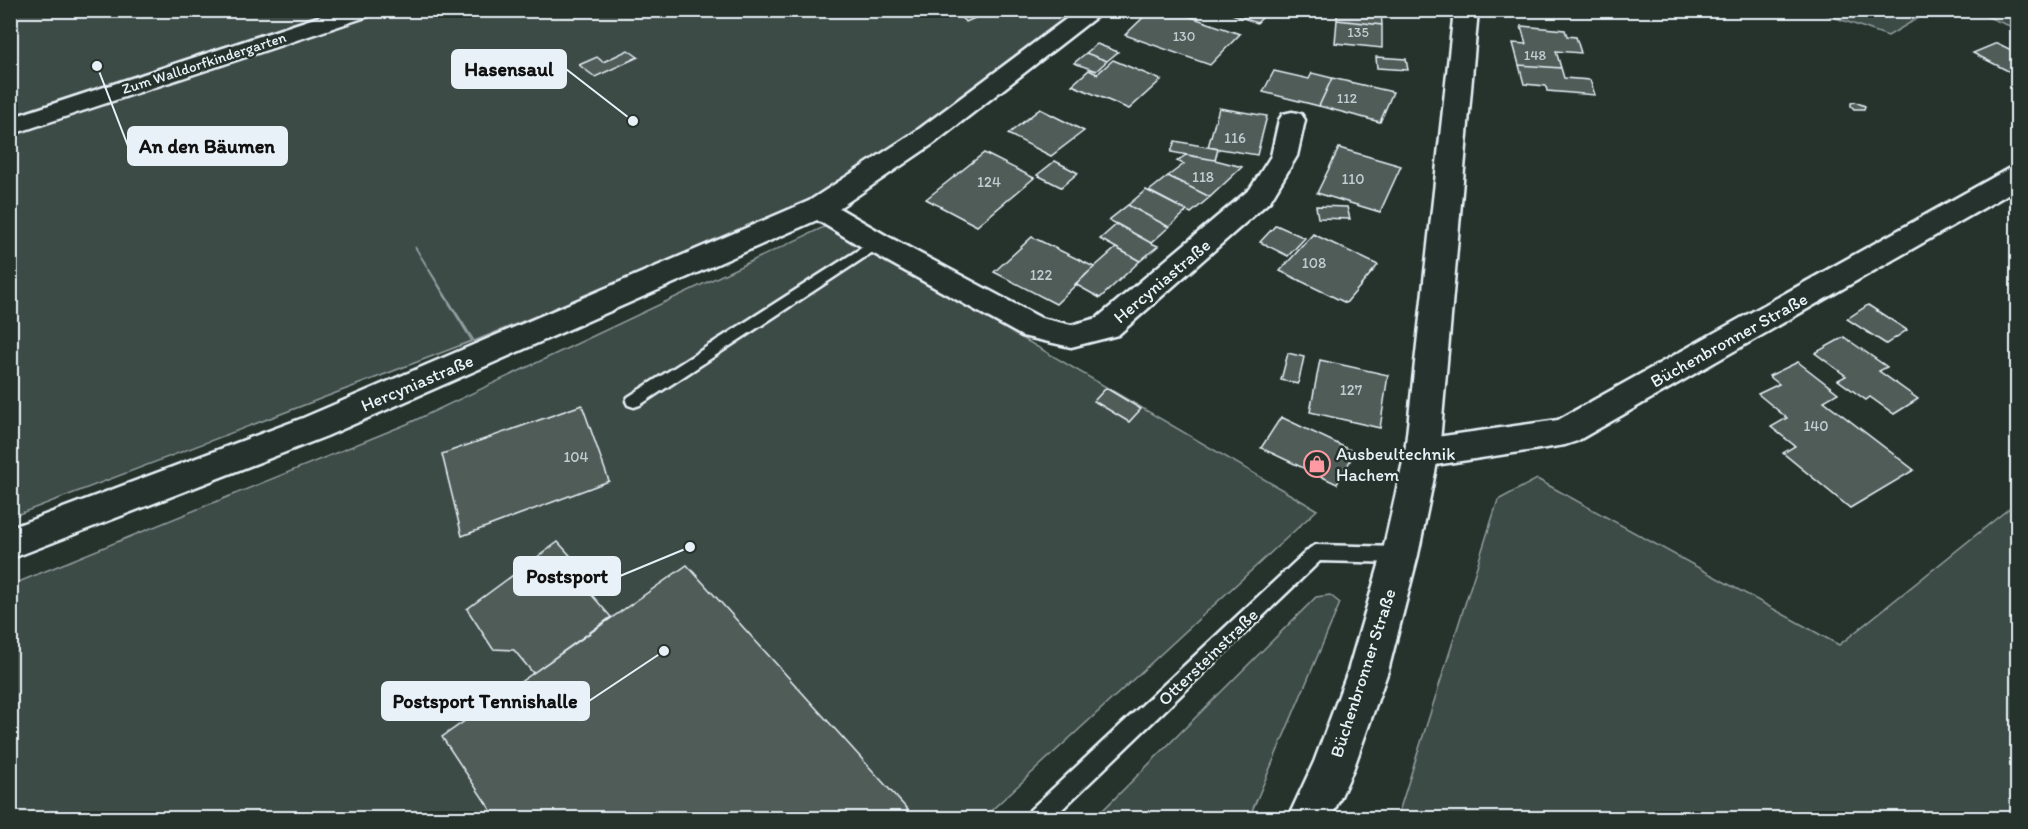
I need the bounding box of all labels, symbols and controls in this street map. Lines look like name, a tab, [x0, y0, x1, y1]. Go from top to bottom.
house number: 135	[1347, 24, 1369, 41]
street label: Zum Walldorfkindergarten	[120, 28, 288, 98]
house number: 130	[1173, 28, 1195, 45]
house number: 148	[1524, 47, 1547, 64]
callout: Hasensaul	[452, 50, 566, 88]
text: Hasensaul	[464, 57, 554, 81]
house number: 112	[1337, 90, 1358, 107]
callout: An den Bäumen	[128, 127, 287, 165]
house number: 116	[1224, 129, 1246, 147]
text: An den Bäumen	[138, 134, 275, 158]
house number: 118	[1192, 168, 1214, 186]
house number: 110	[1341, 170, 1365, 188]
house number: 124	[977, 173, 1001, 191]
street label: Hercyniastraße	[1109, 234, 1215, 328]
house number: 108	[1302, 254, 1326, 272]
house number: 122	[1030, 266, 1052, 284]
street label: Büchenbronner Straße	[1647, 288, 1811, 392]
street label: Hercyniastraße	[358, 349, 476, 417]
house number: 127	[1340, 381, 1363, 399]
house number: 140	[1803, 417, 1829, 435]
place label: Ausbeultechnik Hachem	[1336, 443, 1455, 486]
house number: 104	[563, 448, 589, 466]
shop icon: Ausbeultechnik Hachem	[1302, 449, 1332, 479]
callout: Postsport	[514, 557, 620, 595]
text: Postsport	[526, 564, 609, 589]
street label: Büchenbronner Straße	[1325, 586, 1401, 760]
street label: Ottersteinstraße	[1153, 604, 1263, 710]
callout: Postsport Tennishalle	[382, 682, 589, 720]
text: Postsport Tennishalle	[392, 689, 578, 714]

